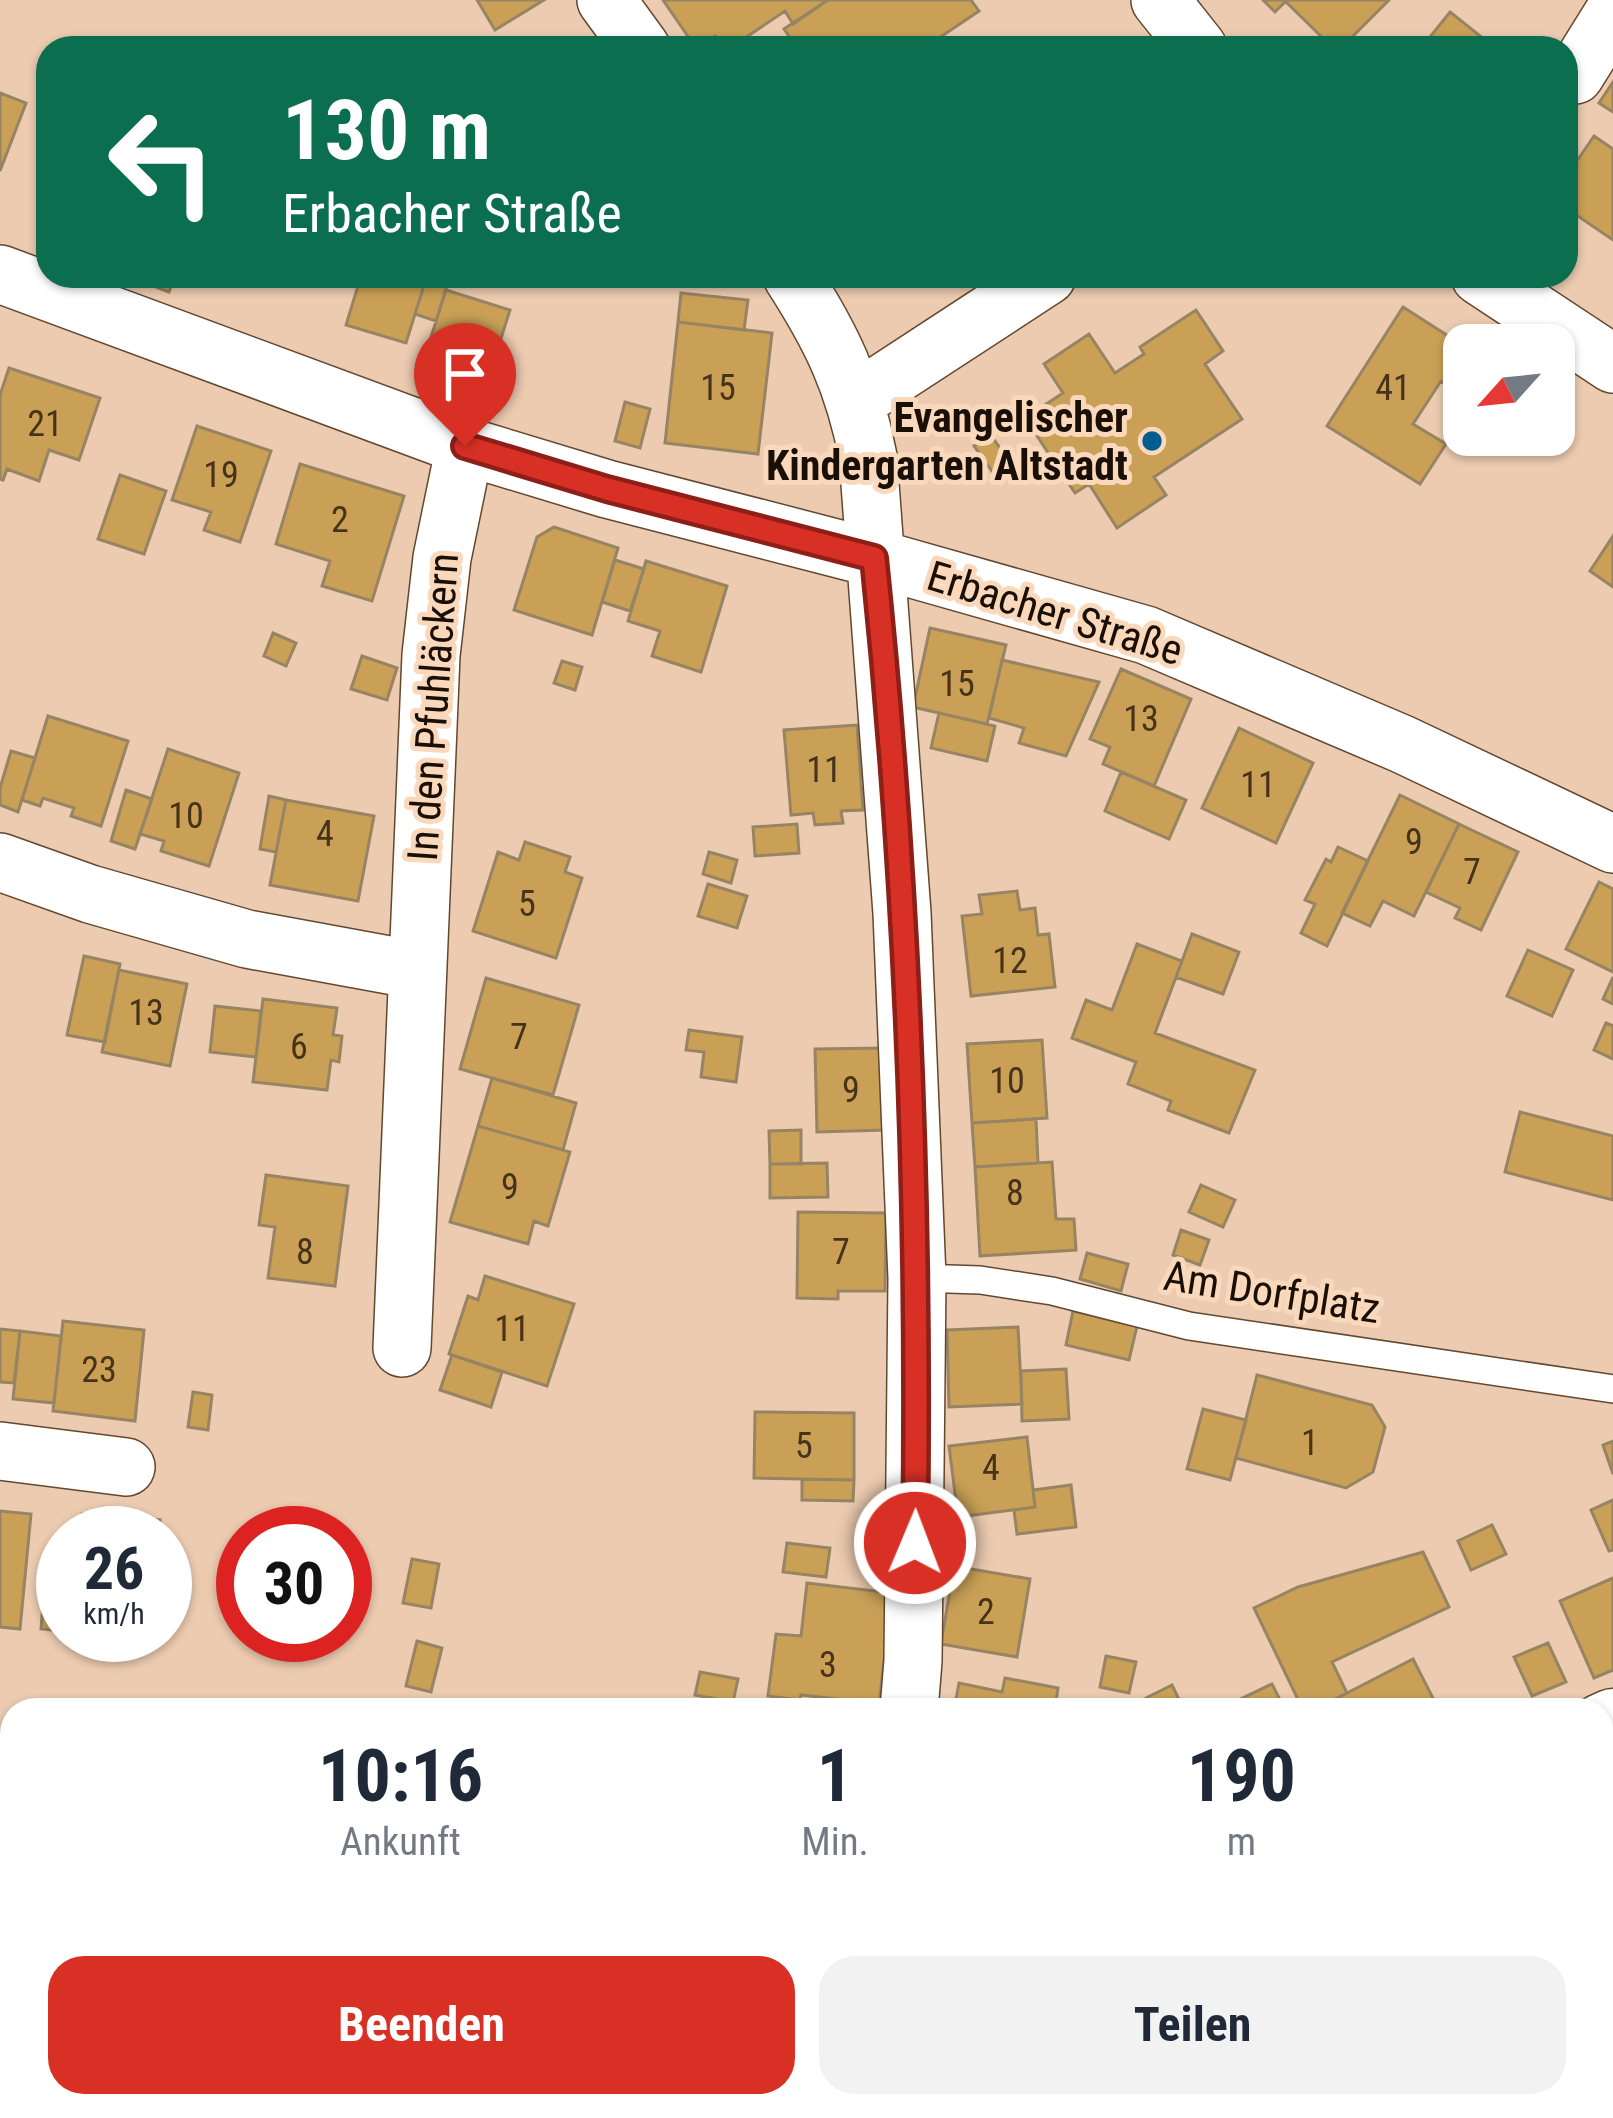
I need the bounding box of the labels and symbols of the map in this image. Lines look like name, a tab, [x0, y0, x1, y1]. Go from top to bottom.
pin	[414, 323, 516, 446]
north arrow	[1443, 324, 1575, 456]
house number: 15	[700, 367, 736, 409]
house number: 41	[1375, 367, 1411, 409]
place label: Evangelischer Kindergarten Altstadt	[766, 393, 1128, 490]
house number: 21	[27, 403, 63, 445]
marker: Evangelischer Kindergarten Altstadt	[1139, 428, 1165, 454]
house number: 19	[203, 454, 239, 496]
house number: 2	[331, 499, 349, 541]
street label: In den Pfuhläckern	[398, 551, 468, 863]
street label: Erbacher Straße	[921, 551, 1189, 675]
house number: 15	[939, 663, 975, 705]
house number: 13	[1123, 698, 1159, 740]
house number: 11	[806, 749, 842, 791]
house number: 11	[1240, 764, 1276, 806]
house number: 10	[168, 795, 204, 837]
house number: 4	[316, 813, 334, 855]
house number: 9	[1405, 821, 1423, 863]
house number: 7	[1463, 851, 1481, 893]
house number: 5	[518, 883, 536, 925]
house number: 12	[992, 940, 1028, 982]
house number: 13	[128, 992, 164, 1034]
house number: 7	[510, 1016, 528, 1058]
house number: 6	[290, 1026, 308, 1068]
house number: 10	[989, 1060, 1025, 1102]
house number: 9	[842, 1069, 860, 1111]
house number: 9	[501, 1166, 519, 1208]
house number: 8	[1006, 1172, 1024, 1214]
house number: 8	[296, 1231, 314, 1273]
house number: 7	[832, 1231, 850, 1273]
street label: Am Dorfplatz	[1160, 1251, 1384, 1333]
house number: 11	[494, 1308, 530, 1350]
house number: 23	[81, 1349, 117, 1391]
house number: 1	[1301, 1422, 1319, 1464]
house number: 5	[795, 1425, 813, 1467]
house number: 4	[982, 1447, 1000, 1489]
position arrow	[852, 1480, 978, 1606]
speed limit sign: 30	[216, 1506, 372, 1662]
house number: 2	[977, 1591, 995, 1633]
house number: 3	[819, 1644, 837, 1686]

